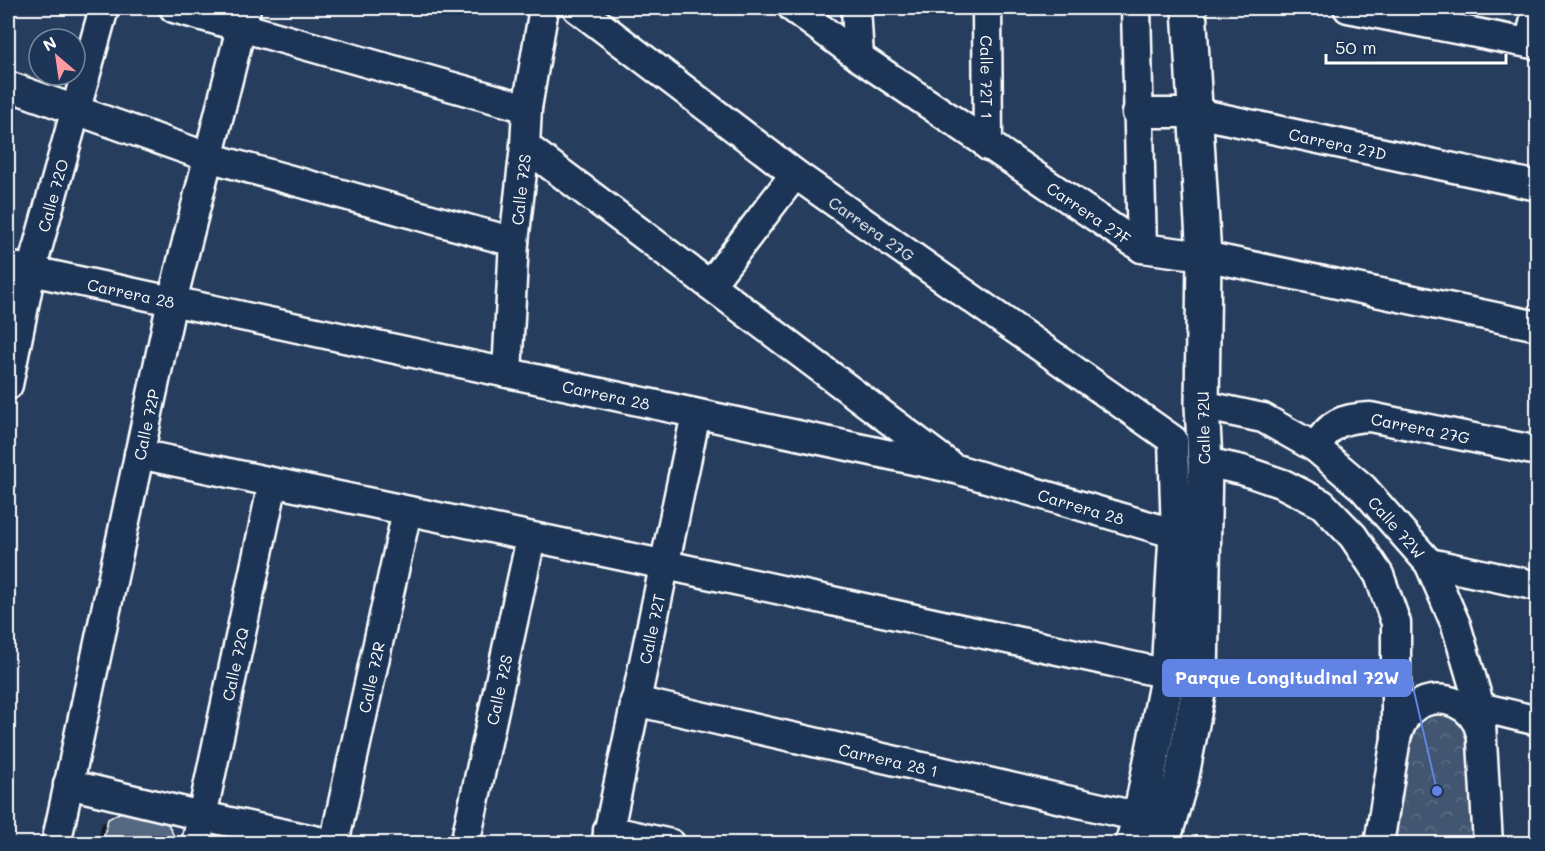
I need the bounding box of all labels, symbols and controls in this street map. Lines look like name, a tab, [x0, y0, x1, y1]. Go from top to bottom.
north arrow	[27, 27, 87, 87]
scale bar	[1326, 27, 1506, 65]
text: N	[39, 31, 60, 56]
street label: Calle 72T 1	[977, 35, 998, 119]
text: 50 m	[1335, 35, 1377, 59]
street label: Carrera 27D	[1287, 122, 1389, 164]
street label: Calle 72S	[506, 153, 535, 226]
street label: Calle 72O	[32, 156, 72, 234]
street label: Carrera 27F	[1043, 176, 1136, 248]
street label: Carrera 27G	[825, 191, 919, 265]
street label: Carrera 28	[85, 273, 177, 312]
street label: Carrera 28	[561, 375, 653, 414]
street label: Calle 72P	[128, 387, 163, 462]
street label: Calle 72U	[1192, 391, 1214, 465]
street label: Carrera 27G	[1369, 407, 1472, 447]
street label: Carrera 28	[1035, 483, 1127, 529]
street label: Calle 72W	[1364, 491, 1430, 563]
street label: Calle 72T	[633, 592, 669, 666]
street label: Calle 72Q	[216, 625, 252, 703]
street label: Calle 72R	[353, 639, 389, 715]
street label: Calle 72S	[481, 652, 516, 727]
callout: Parque Longitudinal 72W	[1163, 660, 1411, 696]
text: Parque Longitudinal 72W	[1175, 665, 1399, 689]
street label: Carrera 28 1	[837, 738, 940, 781]

